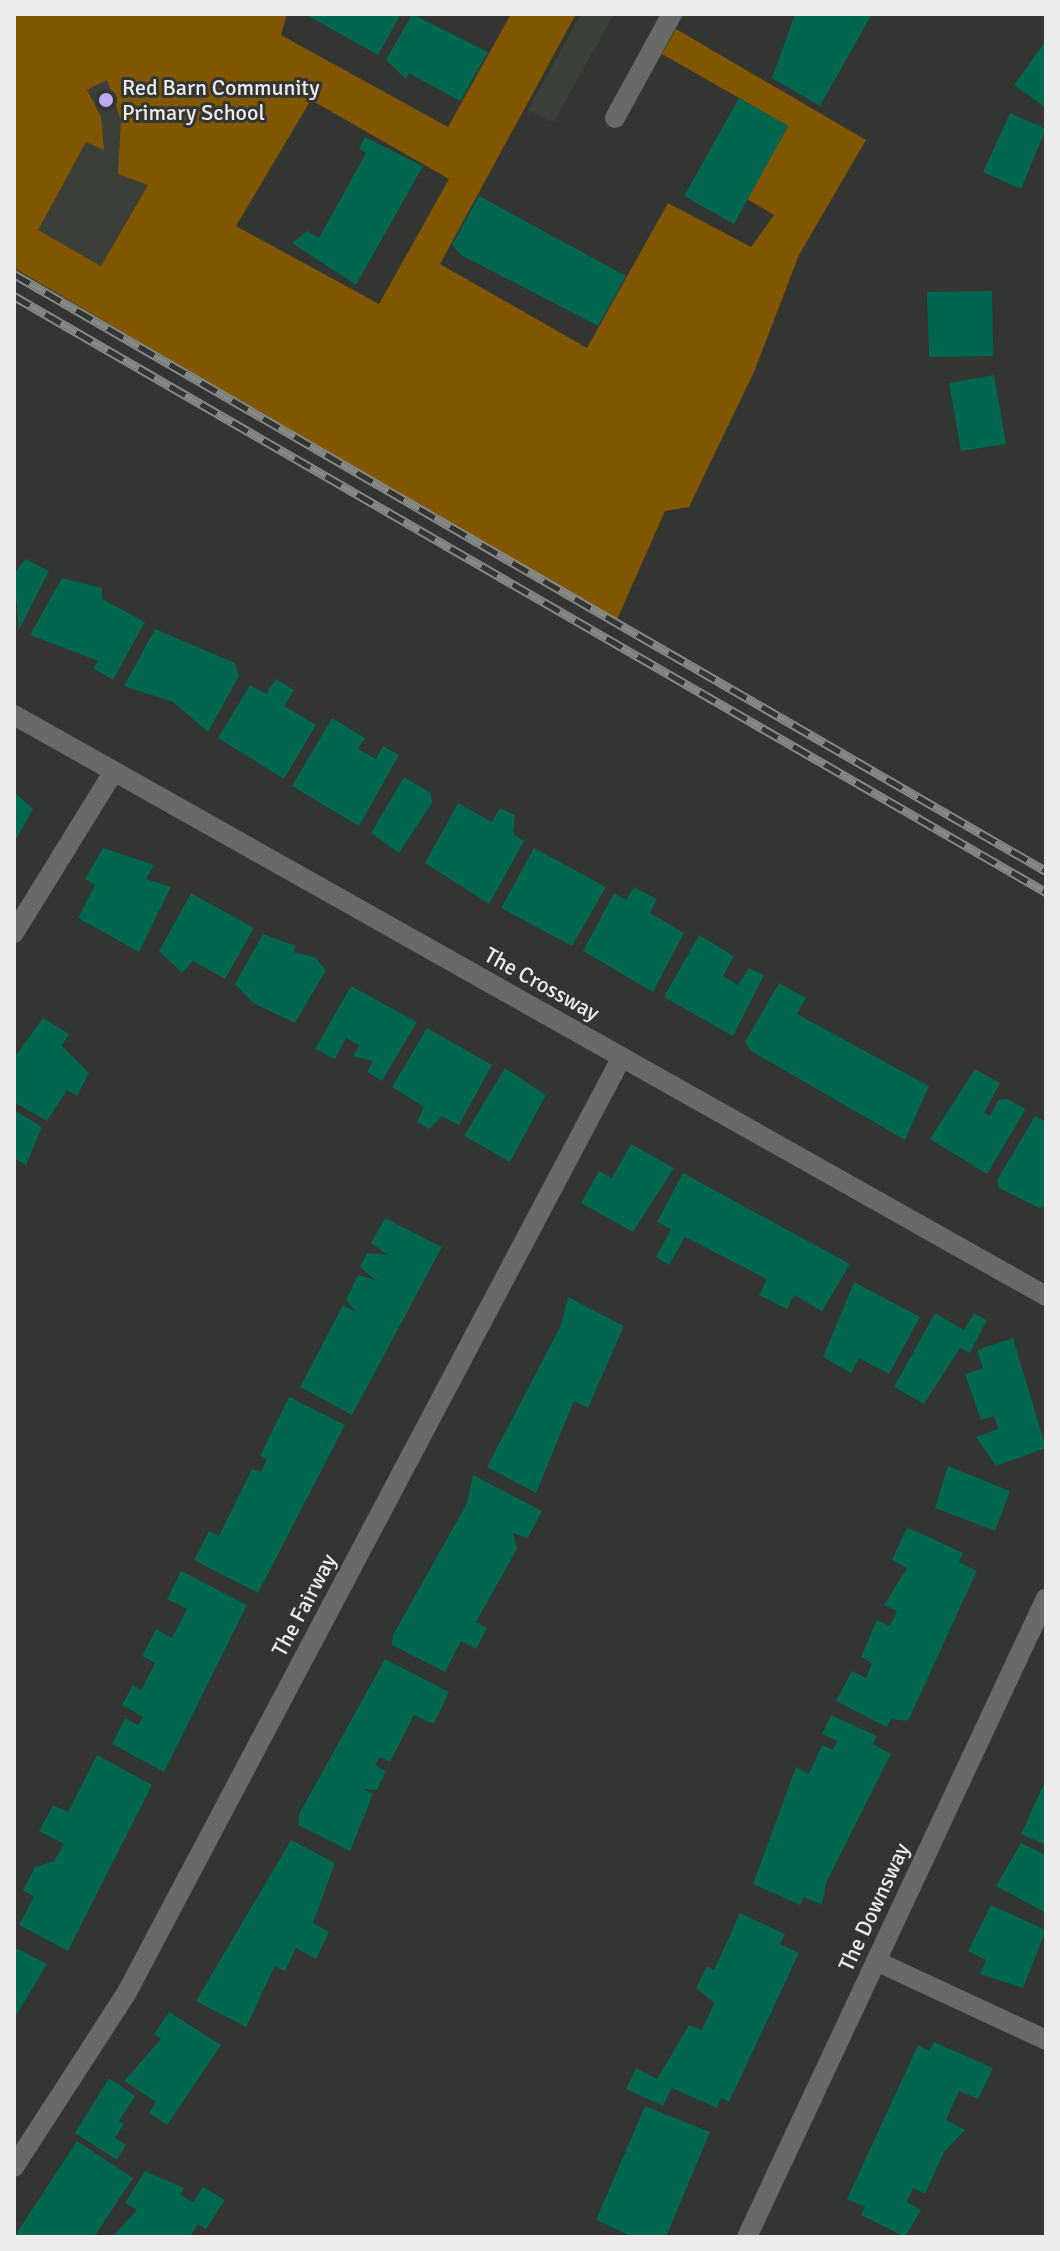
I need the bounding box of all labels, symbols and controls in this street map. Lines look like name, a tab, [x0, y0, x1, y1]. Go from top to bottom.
place label: Red Barn Community Primary School	[122, 74, 319, 126]
marker: Red Barn Community Primary School	[97, 91, 115, 109]
street label: The Crossway	[480, 942, 604, 1026]
street label: The Fairway	[266, 1549, 342, 1661]
street label: The Downsway	[833, 1839, 915, 1975]

